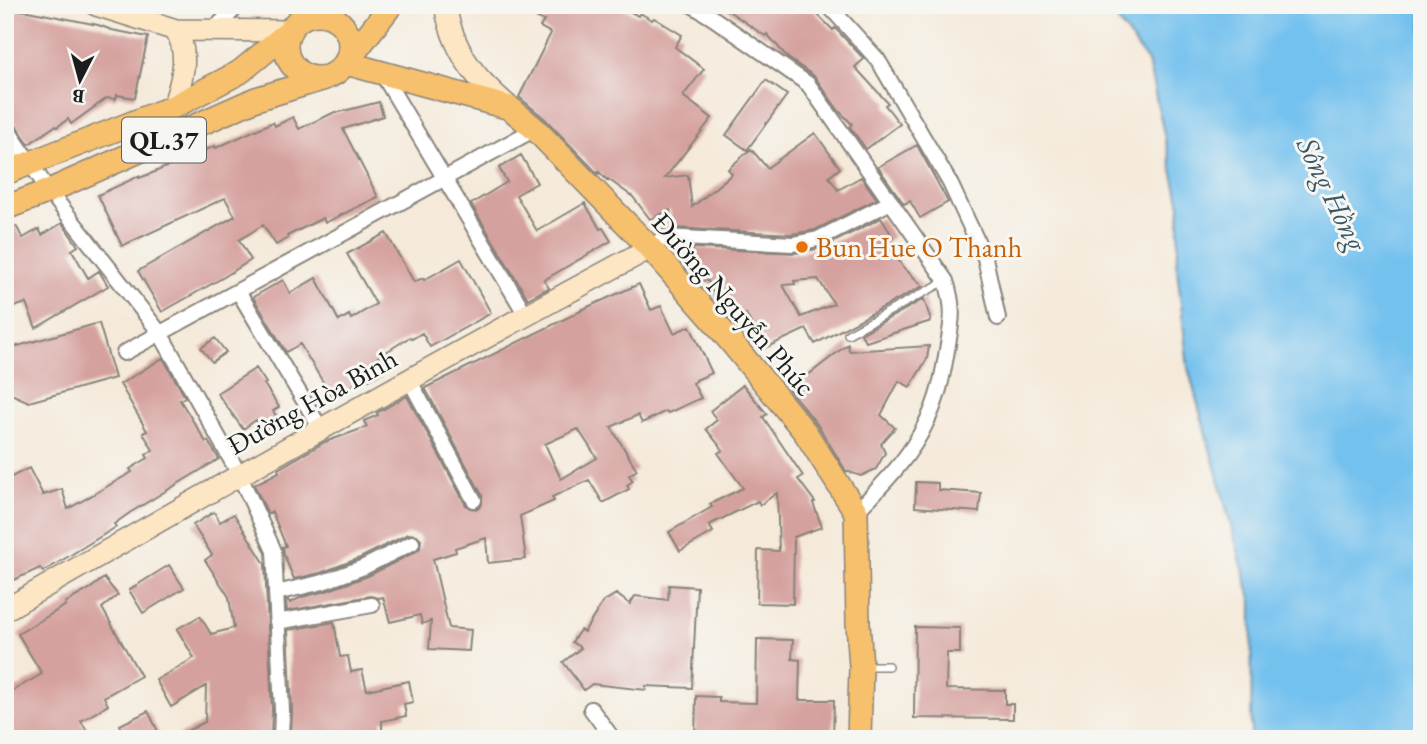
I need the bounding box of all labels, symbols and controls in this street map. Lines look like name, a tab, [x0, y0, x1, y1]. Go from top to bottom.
north arrow	[46, 46, 116, 116]
text: B	[71, 83, 86, 109]
road number: QL.37	[122, 118, 206, 162]
water label: Sông Hồng	[1288, 130, 1377, 258]
street label: Đường Nguyễn Phúc	[644, 205, 824, 403]
place label: Bun Hue O Thanh	[816, 229, 1022, 265]
marker: Bun Hue O Thanh	[794, 239, 810, 255]
street label: Đường Hòa Bình	[221, 339, 403, 463]

